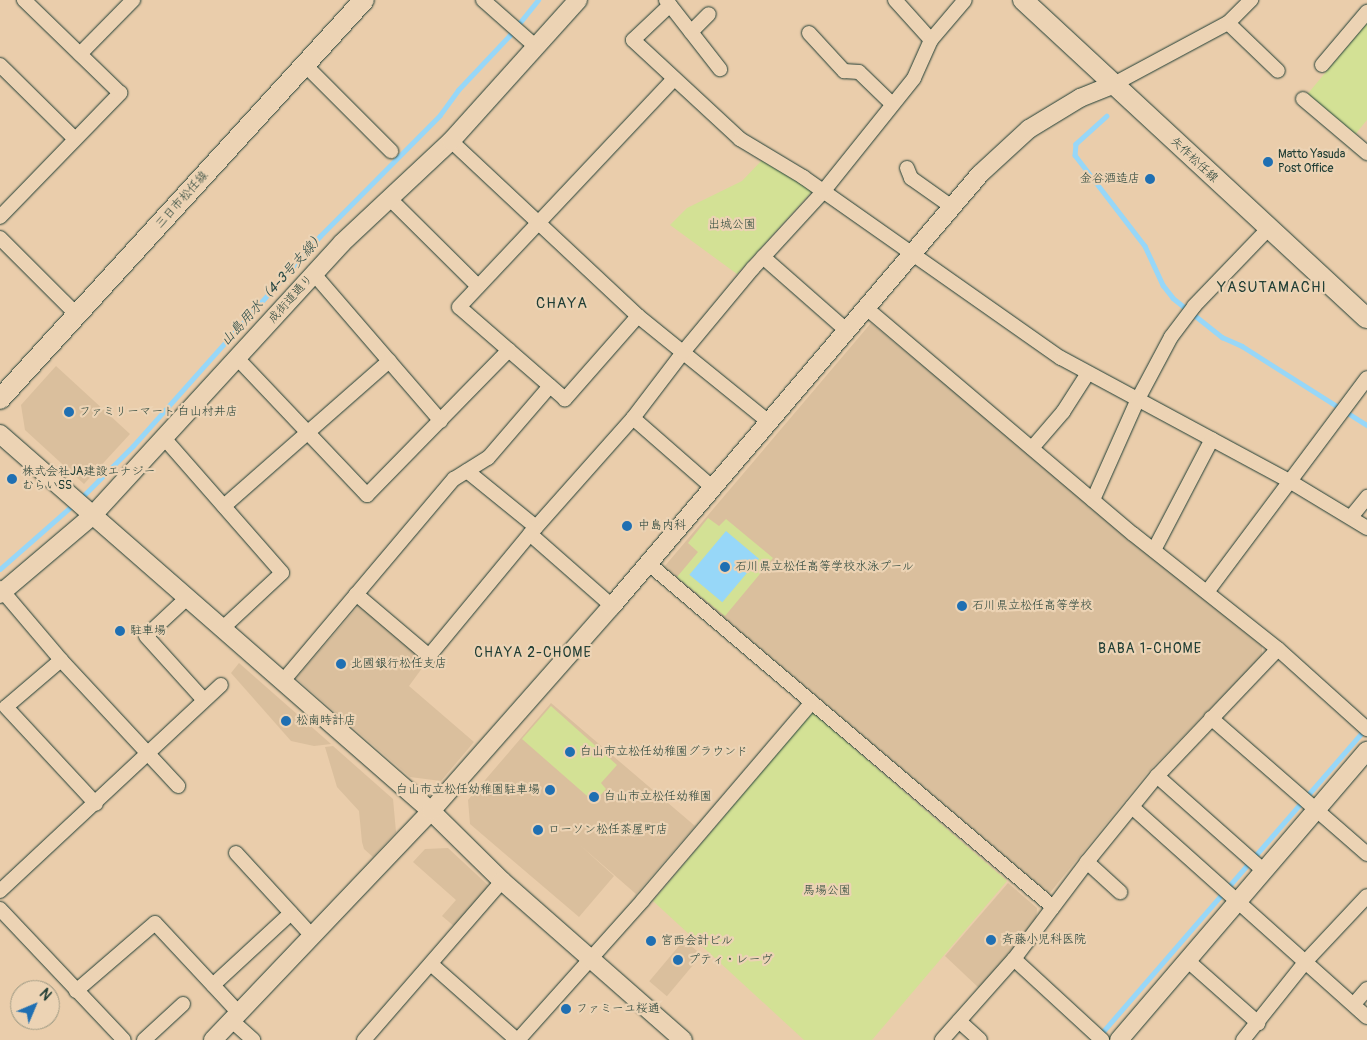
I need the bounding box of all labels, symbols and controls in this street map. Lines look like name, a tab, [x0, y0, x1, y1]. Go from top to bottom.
street label: 矢作松任線	[1167, 134, 1221, 186]
place label: Matto Yasuda Post Office	[1278, 148, 1345, 176]
marker: Matto Yasuda Post Office	[1262, 156, 1274, 168]
street label: 三日市松任線	[153, 168, 211, 232]
place label: 金谷酒造店	[1080, 172, 1140, 186]
marker: 金谷酒造店	[1144, 173, 1156, 185]
park label: 出城公園	[708, 218, 756, 232]
water label: 山島用水（4-3号支線）	[217, 228, 329, 350]
street label: 成街道通り	[266, 272, 316, 326]
district label: YASUTAMACHI	[1216, 279, 1328, 297]
district label: CHAYA	[535, 295, 589, 313]
place label: ファミリーマート 白山村井店	[79, 405, 238, 419]
marker: ファミリーマート 白山村井店	[63, 406, 75, 418]
place label: 株式会社JA建設エナジー むらいSS	[22, 465, 156, 493]
marker: 株式会社JA建設エナジー むらいSS	[6, 473, 18, 485]
marker: 中島内科	[620, 519, 634, 533]
place label: 中島内科	[638, 519, 686, 533]
place label: 石川県立松任高等学校水泳プール	[735, 560, 914, 574]
marker: 石川県立松任高等学校水泳プール	[719, 561, 731, 573]
place label: 石川県立松任高等学校	[972, 599, 1092, 613]
marker: 石川県立松任高等学校	[956, 600, 968, 612]
place label: 駐車場	[130, 624, 166, 638]
marker: 駐車場	[114, 625, 126, 637]
district label: BABA 1-CHOME	[1097, 641, 1203, 657]
district label: CHAYA 2-CHOME	[473, 645, 593, 661]
place label: 北國銀行松任支店	[351, 657, 447, 671]
marker: 北國銀行松任支店	[335, 658, 347, 670]
place label: 松南時計店	[296, 714, 356, 728]
marker: 松南時計店	[280, 715, 292, 727]
place label: 白山市立松任幼稚園グラウンド	[580, 745, 748, 759]
marker: 白山市立松任幼稚園グラウンド	[564, 746, 576, 758]
place label: 白山市立松任幼稚園駐車場	[396, 783, 540, 797]
marker: 白山市立松任幼稚園駐車場	[544, 784, 556, 796]
place label: 白山市立松任幼稚園	[604, 790, 712, 804]
marker: 白山市立松任幼稚園	[588, 791, 600, 803]
place label: ローソン松任茶屋町店	[548, 823, 668, 837]
marker: ローソン松任茶屋町店	[532, 824, 544, 836]
park label: 馬場公園	[803, 884, 851, 898]
marker: 斉藤小児科医院	[984, 933, 998, 947]
place label: 斉藤小児科医院	[1002, 933, 1086, 947]
place label: 宮西会計ビル	[661, 934, 733, 948]
marker: 宮西会計ビル	[645, 935, 657, 947]
place label: プティ・レーヴ	[688, 953, 772, 967]
marker: プティ・レーヴ	[672, 954, 684, 966]
north arrow	[10, 980, 60, 1030]
text: N	[36, 985, 55, 1004]
place label: ファミーユ桜通	[576, 1002, 660, 1016]
marker: ファミーユ桜通	[560, 1003, 572, 1015]

